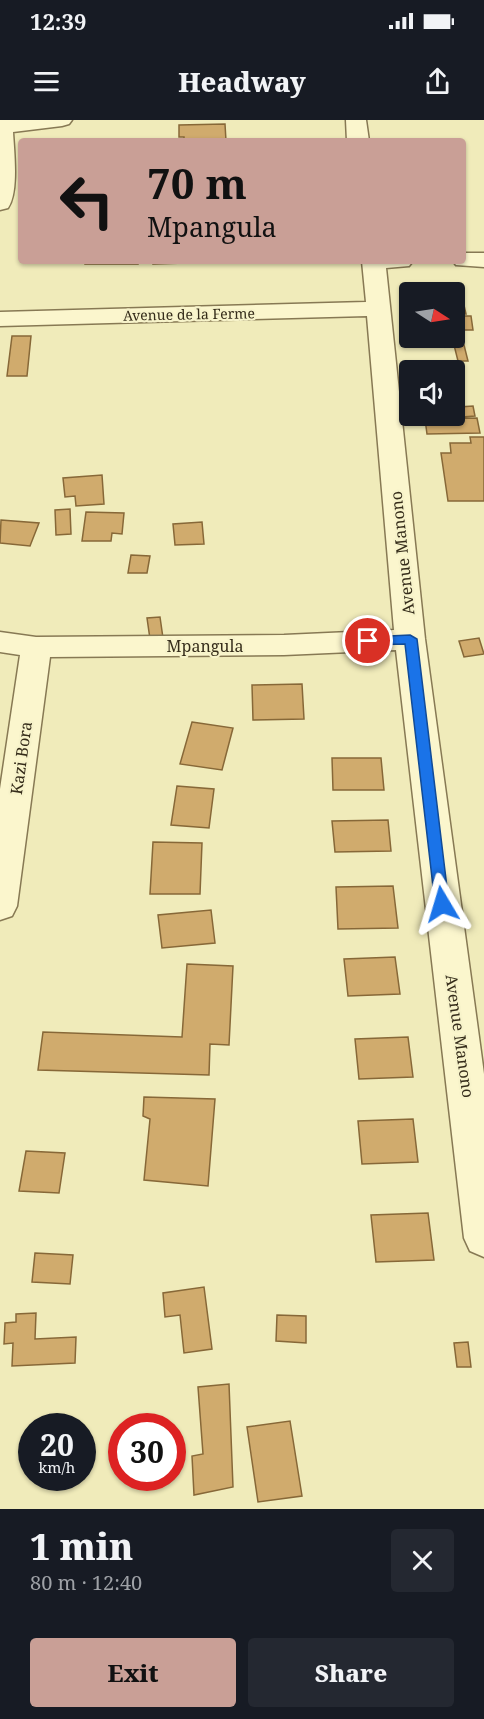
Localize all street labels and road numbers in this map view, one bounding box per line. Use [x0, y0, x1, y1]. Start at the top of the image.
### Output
street label: Avenue de la Ferme [123, 303, 255, 325]
street label: Avenue Manono [385, 490, 419, 616]
street label: Mpangula [167, 635, 243, 657]
street label: Kazi Bora [5, 720, 37, 796]
street label: Avenue Manono [440, 973, 480, 1099]

